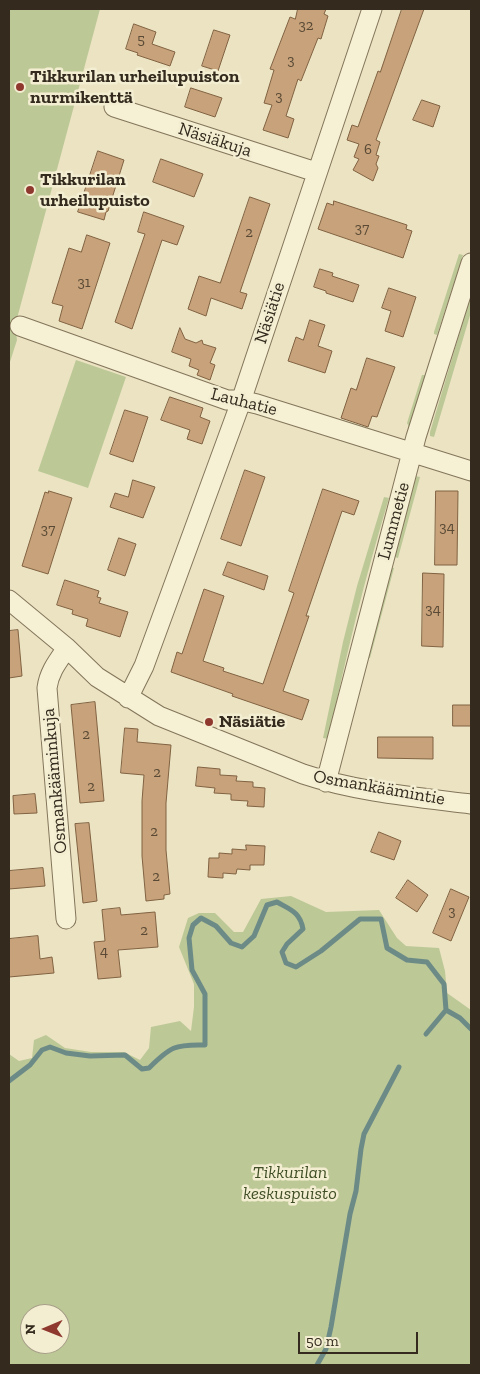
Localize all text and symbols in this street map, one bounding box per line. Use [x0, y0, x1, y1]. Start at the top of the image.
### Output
house number: 32 [298, 17, 314, 35]
house number: 5 [137, 31, 145, 49]
house number: 3 [287, 52, 295, 70]
place label: Tikkurilan urheilupuiston nurmikenttä [30, 66, 239, 108]
marker: Tikkurilan urheilupuiston nurmikenttä [14, 81, 26, 93]
house number: 3 [275, 88, 283, 106]
street label: Näsiäkuja [176, 118, 254, 162]
house number: 6 [364, 141, 372, 159]
place label: Tikkurilan urheilupuisto [40, 169, 150, 212]
marker: Tikkurilan urheilupuisto [24, 184, 36, 196]
house number: 37 [355, 220, 369, 238]
house number: 2 [245, 224, 253, 242]
house number: 31 [77, 274, 91, 292]
street label: Näsiätie [250, 280, 290, 346]
street label: Lauhatie [209, 383, 279, 421]
street label: Lummetie [373, 480, 415, 562]
house number: 34 [439, 519, 455, 537]
house number: 37 [41, 521, 55, 539]
house number: 34 [425, 601, 441, 619]
street label: Osmankääminkuja [38, 707, 72, 855]
place label: Näsiätie [219, 711, 285, 733]
marker: Näsiätie [203, 716, 215, 728]
house number: 2 [82, 726, 90, 744]
house number: 2 [153, 764, 161, 782]
street label: Osmankäämintie [311, 766, 447, 810]
house number: 2 [87, 778, 95, 796]
house number: 2 [150, 823, 158, 841]
house number: 2 [152, 868, 160, 886]
house number: 3 [448, 903, 456, 921]
house number: 2 [140, 922, 148, 940]
house number: 4 [100, 943, 108, 961]
park label: Tikkurilan keskuspuisto [243, 1162, 337, 1204]
north arrow [20, 1304, 70, 1354]
scale bar [300, 1322, 420, 1354]
text: N [22, 1324, 39, 1335]
text: 50 m [306, 1332, 339, 1350]

